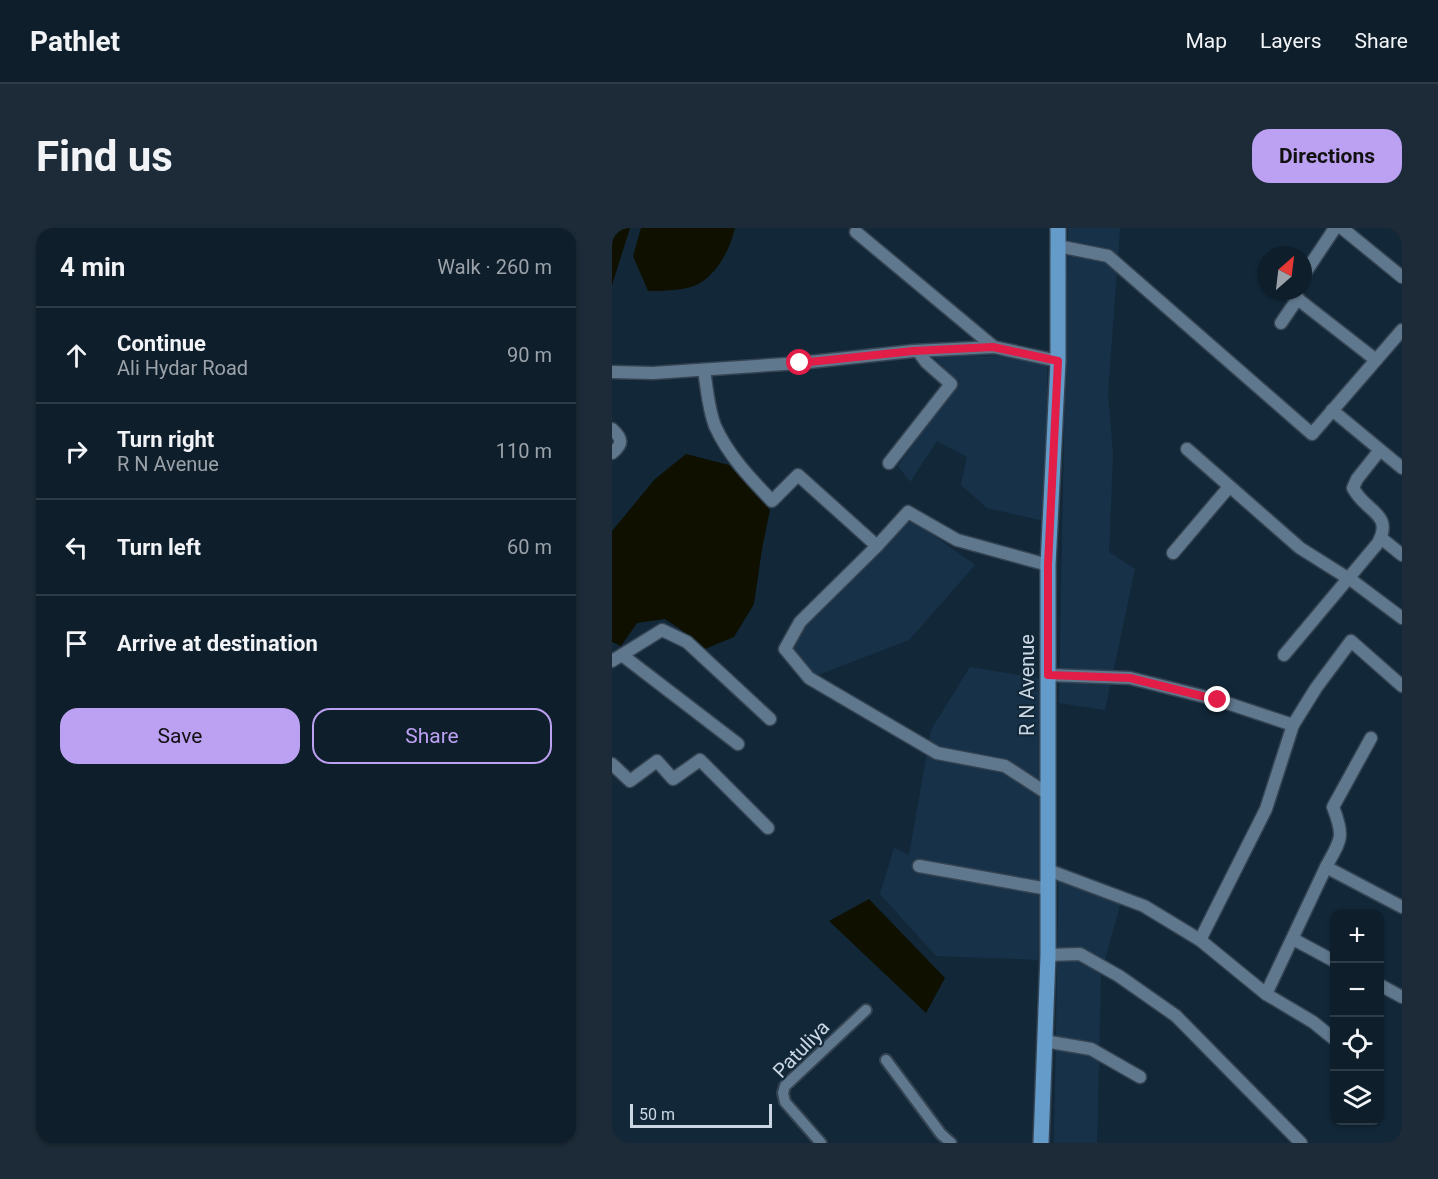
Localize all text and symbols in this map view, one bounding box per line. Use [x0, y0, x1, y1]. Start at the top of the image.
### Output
text: Pathlet [30, 25, 120, 58]
text: Map [1185, 29, 1227, 53]
text: Layers [1260, 29, 1321, 53]
text: Share [1354, 29, 1408, 53]
button: Directions [1252, 129, 1402, 183]
text: Find us [36, 132, 173, 181]
north arrow [1258, 246, 1312, 300]
text: 4 min [60, 252, 125, 282]
text: Walk · 260 m [437, 255, 552, 279]
text: Continue [117, 331, 206, 356]
icon: ahead [60, 339, 93, 372]
text: 90 m [507, 343, 552, 367]
route start [786, 349, 812, 375]
text: Ali Hydar Road [117, 356, 248, 380]
text: Turn right [117, 427, 214, 452]
icon: right [60, 435, 93, 468]
text: 110 m [496, 439, 552, 463]
text: R N Avenue [117, 452, 219, 476]
icon: left [60, 531, 93, 564]
text: Turn left [117, 535, 201, 560]
text: 60 m [507, 535, 552, 559]
icon: arrive [60, 627, 93, 660]
text: Arrive at destination [117, 631, 318, 656]
street label: R N Avenue [1015, 634, 1039, 736]
route end [1204, 686, 1230, 712]
button: Save [60, 708, 300, 764]
button: Share [312, 708, 552, 764]
map controls [1330, 909, 1384, 1125]
button: + [1330, 909, 1384, 963]
button: − [1330, 963, 1384, 1017]
street label: Patuliya [768, 1015, 834, 1083]
button: locate [1330, 1017, 1384, 1071]
button: layers [1330, 1071, 1384, 1125]
scale bar [630, 1101, 772, 1128]
text: 50 m [639, 1105, 675, 1124]

